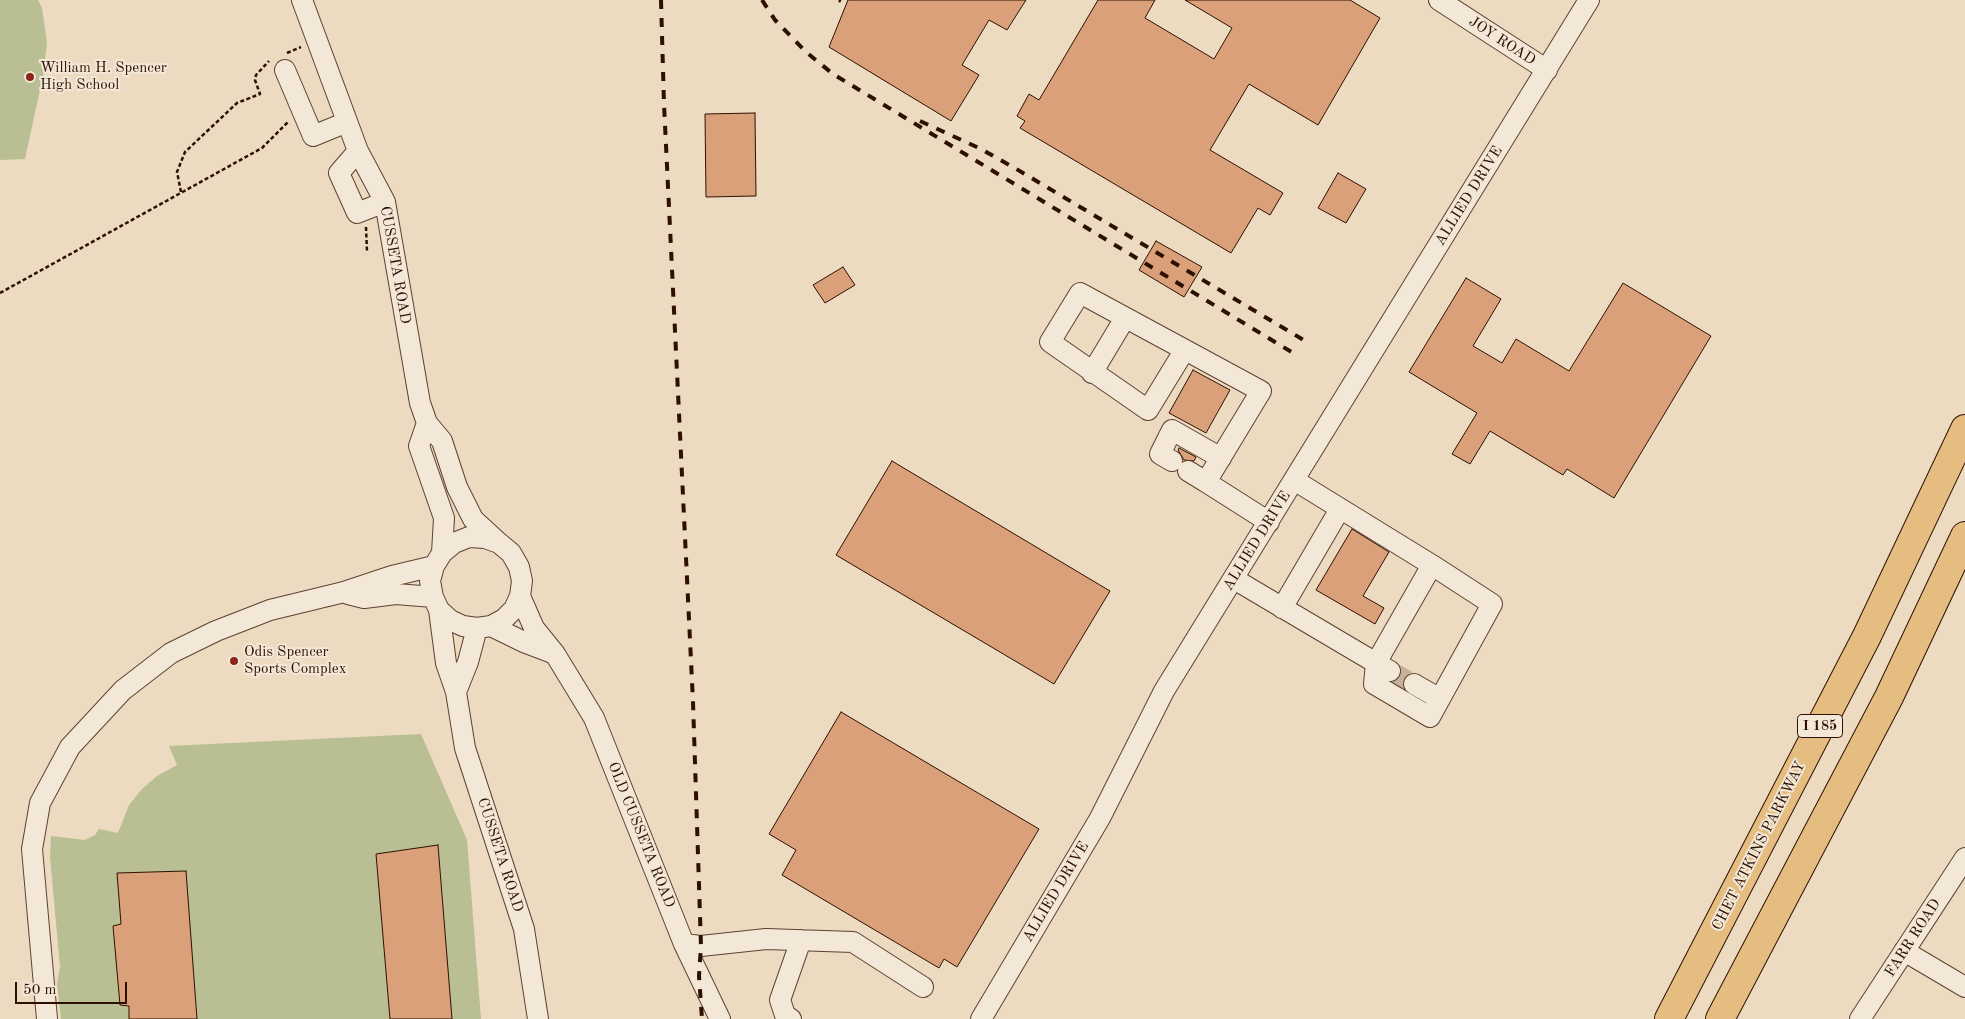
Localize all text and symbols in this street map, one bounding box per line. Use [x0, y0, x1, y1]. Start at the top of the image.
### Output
street label: JOY ROAD [1465, 13, 1539, 69]
place label: William H. Spencer High School [40, 59, 167, 94]
marker: William H. Spencer High School [24, 71, 36, 83]
street label: ALLIED DRIVE [1431, 143, 1507, 249]
street label: CUSSETA ROAD [376, 205, 414, 325]
street label: ALLIED DRIVE [1219, 488, 1295, 594]
place label: Odis Spencer Sports Complex [244, 643, 347, 678]
marker: Odis Spencer Sports Complex [228, 655, 240, 667]
road number: I 185 [1798, 714, 1842, 738]
street label: CHET ATKINS PARKWAY [1708, 758, 1810, 934]
street label: OLD CUSSETA ROAD [603, 759, 679, 911]
street label: CUSSETA ROAD [473, 795, 527, 915]
street label: ALLIED DRIVE [1019, 839, 1093, 945]
street label: FARR ROAD [1881, 896, 1945, 980]
scale bar [18, 972, 130, 1004]
text: 50 m [23, 983, 57, 998]

